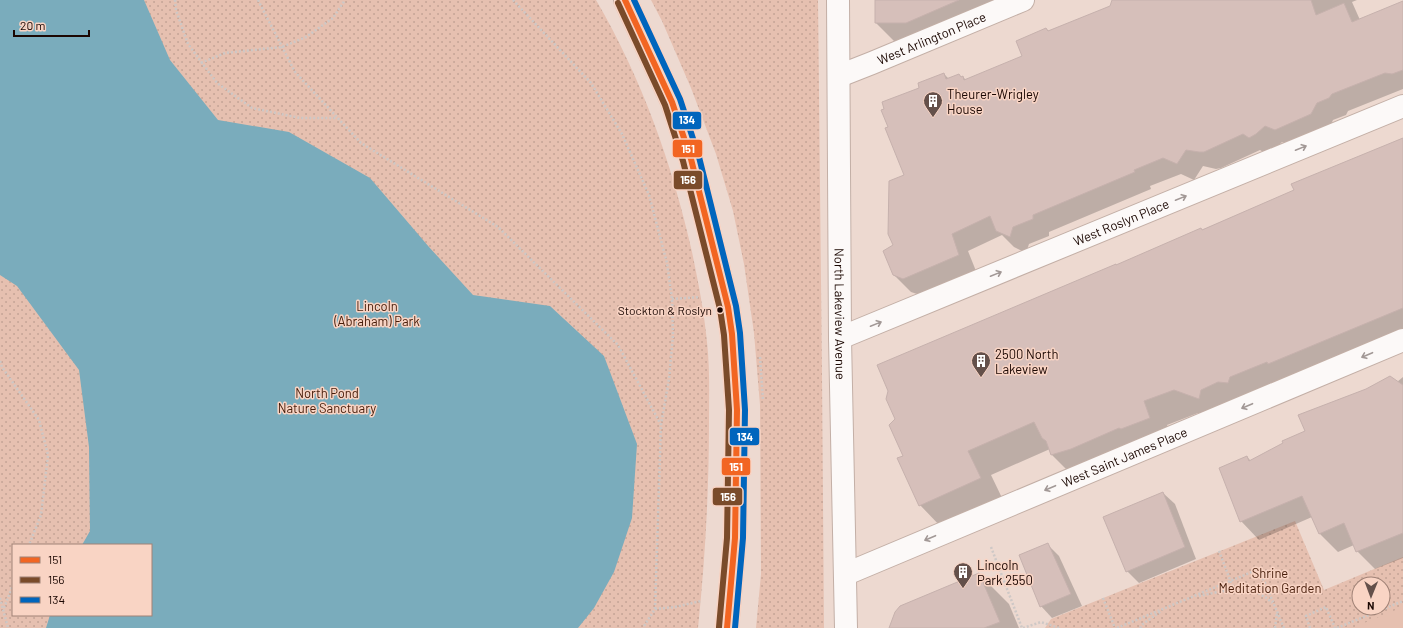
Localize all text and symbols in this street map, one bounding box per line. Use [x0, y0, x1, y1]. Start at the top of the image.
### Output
street label: West Arlington Place [875, 8, 988, 68]
scale bar [14, 12, 89, 38]
text: 20 m [20, 18, 46, 32]
place label: Theurer-Wrigley House [947, 86, 1039, 117]
building icon: Theurer-Wrigley House [922, 90, 944, 118]
line badge: 134 [672, 111, 702, 130]
text: 134 [679, 113, 696, 126]
line badge: 151 [672, 139, 703, 158]
text: 151 [681, 142, 695, 155]
one-way arrow [1295, 144, 1307, 151]
line badge: 156 [673, 170, 703, 190]
text: 156 [680, 173, 696, 186]
one-way arrow [1175, 193, 1187, 201]
street label: West Roslyn Place [1071, 195, 1171, 249]
street label: North Lakeview Avenue [831, 248, 849, 380]
one-way arrow [990, 270, 1002, 277]
park label: Lincoln (Abraham) Park [333, 298, 420, 329]
place label: Stockton & Roslyn [618, 303, 712, 317]
marker: Stockton & Roslyn [715, 305, 725, 315]
one-way arrow [870, 319, 882, 327]
place label: 2500 North Lakeview [995, 346, 1058, 377]
building icon: 2500 North Lakeview [970, 350, 992, 378]
one-way arrow [1361, 352, 1373, 360]
park label: North Pond Nature Sanctuary [278, 385, 376, 416]
one-way arrow [1242, 402, 1254, 410]
street label: West Saint James Place [1059, 424, 1190, 490]
line badge: 134 [729, 427, 760, 446]
text: 134 [737, 430, 754, 443]
line badge: 151 [721, 457, 751, 476]
text: 151 [729, 460, 743, 473]
one-way arrow [1044, 485, 1056, 492]
line badge: 156 [712, 487, 743, 506]
text: 156 [720, 490, 736, 503]
one-way arrow [924, 535, 936, 543]
legend [12, 544, 152, 616]
text: 151 [48, 552, 62, 566]
place label: Lincoln Park 2550 [977, 557, 1033, 588]
building icon: Lincoln Park 2550 [952, 561, 974, 589]
park label: Shrine Meditation Garden [1219, 565, 1321, 596]
text: 156 [48, 572, 65, 586]
north arrow [1351, 576, 1391, 616]
text: 134 [48, 592, 65, 606]
text: N [1367, 600, 1375, 613]

